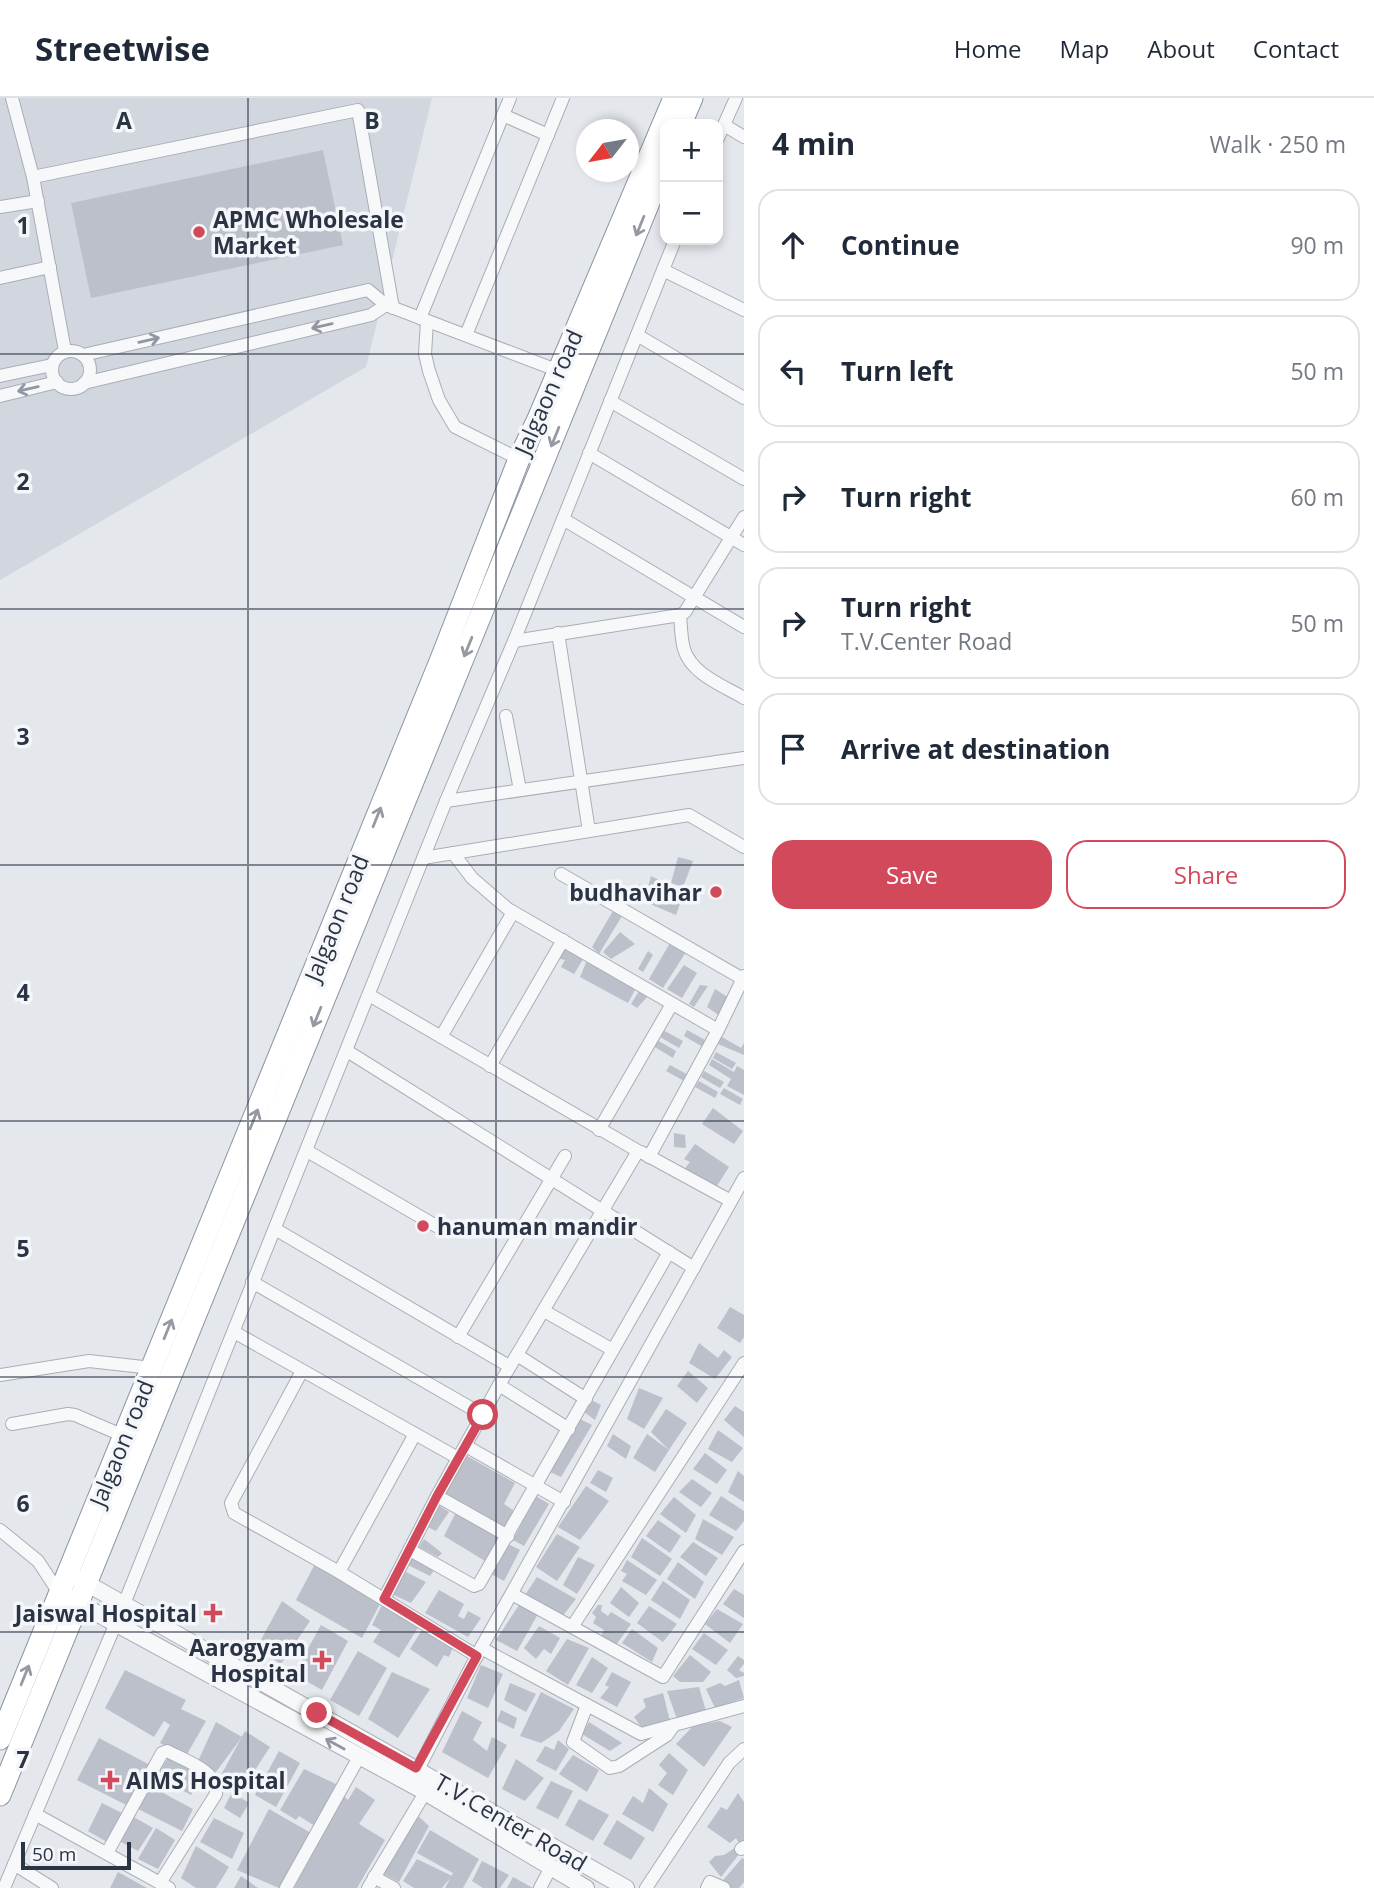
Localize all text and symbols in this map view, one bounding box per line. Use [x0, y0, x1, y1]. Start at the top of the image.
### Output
text: Streetwise [35, 26, 210, 71]
text: Home [954, 32, 1022, 65]
text: Map [1060, 32, 1109, 65]
text: About [1147, 32, 1215, 65]
text: Contact [1253, 32, 1339, 65]
text: A [116, 104, 132, 136]
text: B [364, 104, 380, 136]
north arrow [576, 119, 639, 182]
map controls [660, 119, 723, 245]
button: + [660, 119, 723, 182]
text: 4 min [772, 123, 855, 164]
text: Walk · 250 m [1209, 128, 1346, 160]
button: − [660, 182, 723, 245]
place label: APMC Wholesale Market [213, 203, 404, 261]
text: 1 [16, 209, 30, 241]
one-way arrow [632, 215, 645, 236]
marker: APMC Wholesale Market [191, 224, 207, 240]
icon: ahead [774, 226, 812, 264]
text: Continue [841, 227, 960, 263]
text: 90 m [1290, 229, 1344, 261]
one-way arrow [311, 320, 334, 333]
street label: Jalgaon road [505, 324, 590, 462]
one-way arrow [137, 333, 160, 346]
icon: left [774, 352, 812, 390]
text: Turn left [841, 353, 953, 389]
text: 50 m [1290, 355, 1344, 387]
one-way arrow [17, 383, 40, 396]
one-way arrow [547, 426, 560, 447]
text: 2 [16, 465, 30, 497]
icon: right [774, 478, 812, 516]
text: Turn right [841, 479, 972, 515]
text: 60 m [1290, 481, 1344, 513]
text: Turn right [841, 589, 972, 625]
icon: right [774, 604, 812, 642]
text: 50 m [1290, 607, 1344, 639]
text: T.V.Center Road [841, 625, 1012, 657]
one-way arrow [461, 636, 474, 658]
text: 3 [16, 720, 30, 752]
icon: arrive [774, 730, 812, 768]
text: Arrive at destination [841, 731, 1110, 767]
one-way arrow [371, 807, 384, 828]
button: Save [772, 840, 1052, 909]
button: Share [1066, 840, 1346, 909]
street label: Jalgaon road [295, 850, 376, 988]
place label: budhavihar [569, 876, 702, 908]
marker: budhavihar [708, 884, 724, 900]
text: 4 [16, 976, 30, 1008]
one-way arrow [310, 1005, 323, 1027]
one-way arrow [248, 1108, 261, 1130]
place label: hanuman mandir [437, 1210, 637, 1242]
marker: hanuman mandir [415, 1218, 431, 1234]
text: 5 [16, 1232, 30, 1264]
one-way arrow [162, 1319, 175, 1340]
street label: Jalgaon road [80, 1375, 161, 1513]
route start [467, 1399, 498, 1430]
text: 6 [16, 1487, 30, 1519]
place label: Jaiswal Hospital [13, 1597, 197, 1629]
marker: Jaiswal Hospital [203, 1603, 223, 1623]
place label: Aarogyam Hospital [189, 1631, 306, 1689]
marker: Aarogyam Hospital [312, 1650, 332, 1670]
one-way arrow [20, 1665, 33, 1687]
route end [301, 1697, 332, 1728]
one-way arrow [326, 1737, 346, 1751]
text: 7 [16, 1743, 30, 1775]
place label: AIMS Hospital [126, 1764, 286, 1796]
street label: T.V.Center Road [429, 1765, 593, 1879]
marker: AIMS Hospital [100, 1770, 120, 1790]
scale bar [21, 1839, 131, 1871]
text: 50 m [32, 1841, 76, 1867]

